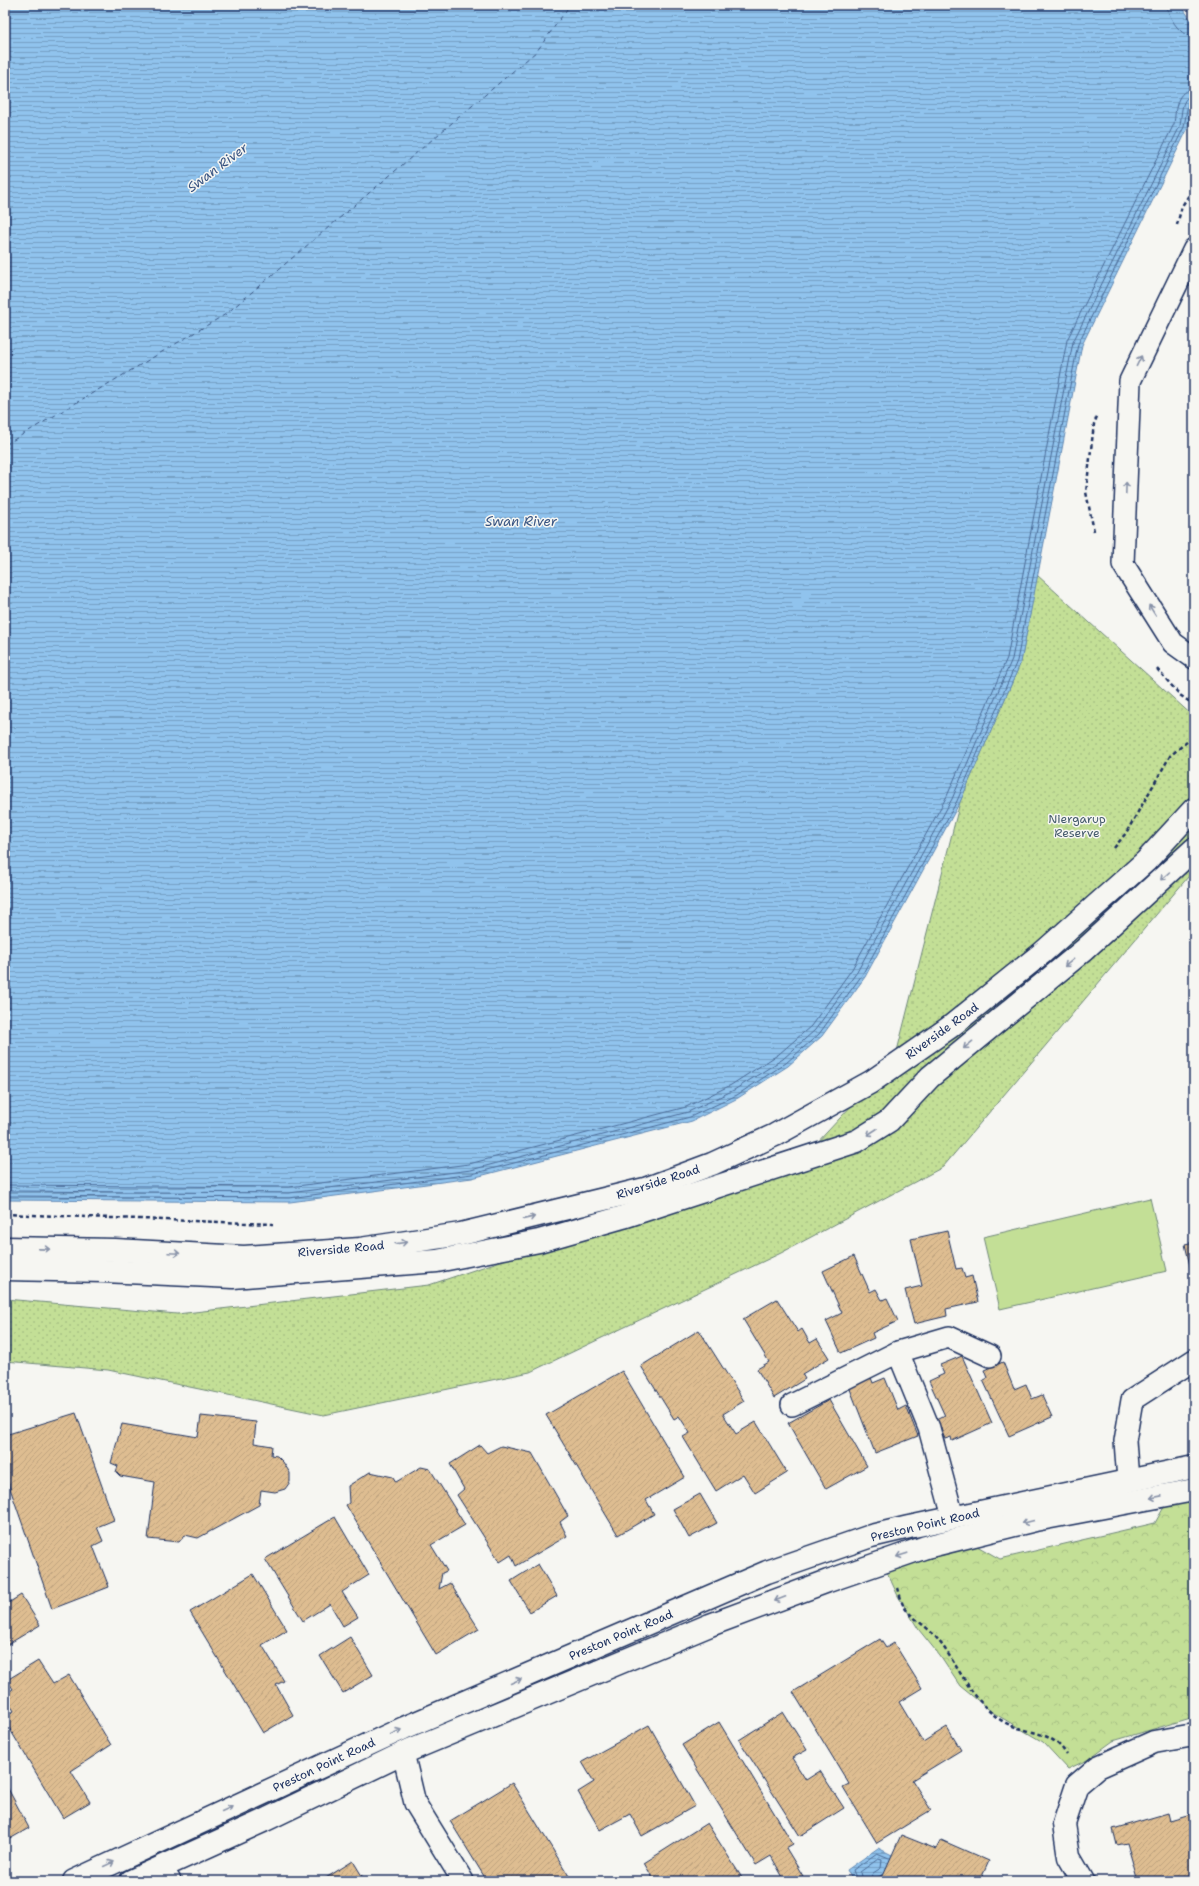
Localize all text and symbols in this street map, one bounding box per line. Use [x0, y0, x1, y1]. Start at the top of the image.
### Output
water label: Swan River [184, 139, 252, 196]
one-way arrow [1136, 355, 1144, 367]
one-way arrow [1122, 482, 1130, 495]
water label: Swan River [485, 513, 558, 530]
one-way arrow [1148, 604, 1156, 616]
park label: Niergarup Reserve [1048, 811, 1106, 841]
one-way arrow [1160, 871, 1170, 880]
one-way arrow [1063, 958, 1074, 967]
street label: Riverside Road [902, 999, 982, 1063]
one-way arrow [963, 1041, 974, 1050]
one-way arrow [867, 1128, 878, 1136]
street label: Riverside Road [614, 1161, 702, 1203]
one-way arrow [522, 1214, 535, 1221]
street label: Riverside Road [297, 1237, 385, 1261]
one-way arrow [394, 1239, 407, 1247]
one-way arrow [37, 1245, 50, 1253]
one-way arrow [167, 1250, 180, 1257]
one-way arrow [1150, 1494, 1163, 1502]
street label: Preston Point Road [869, 1505, 981, 1545]
one-way arrow [1022, 1519, 1035, 1526]
one-way arrow [896, 1552, 909, 1559]
one-way arrow [775, 1595, 787, 1603]
street label: Preston Point Road [567, 1606, 676, 1664]
one-way arrow [509, 1676, 521, 1684]
one-way arrow [390, 1728, 402, 1735]
street label: Preston Point Road [270, 1734, 378, 1796]
one-way arrow [221, 1805, 233, 1813]
one-way arrow [103, 1860, 115, 1867]

